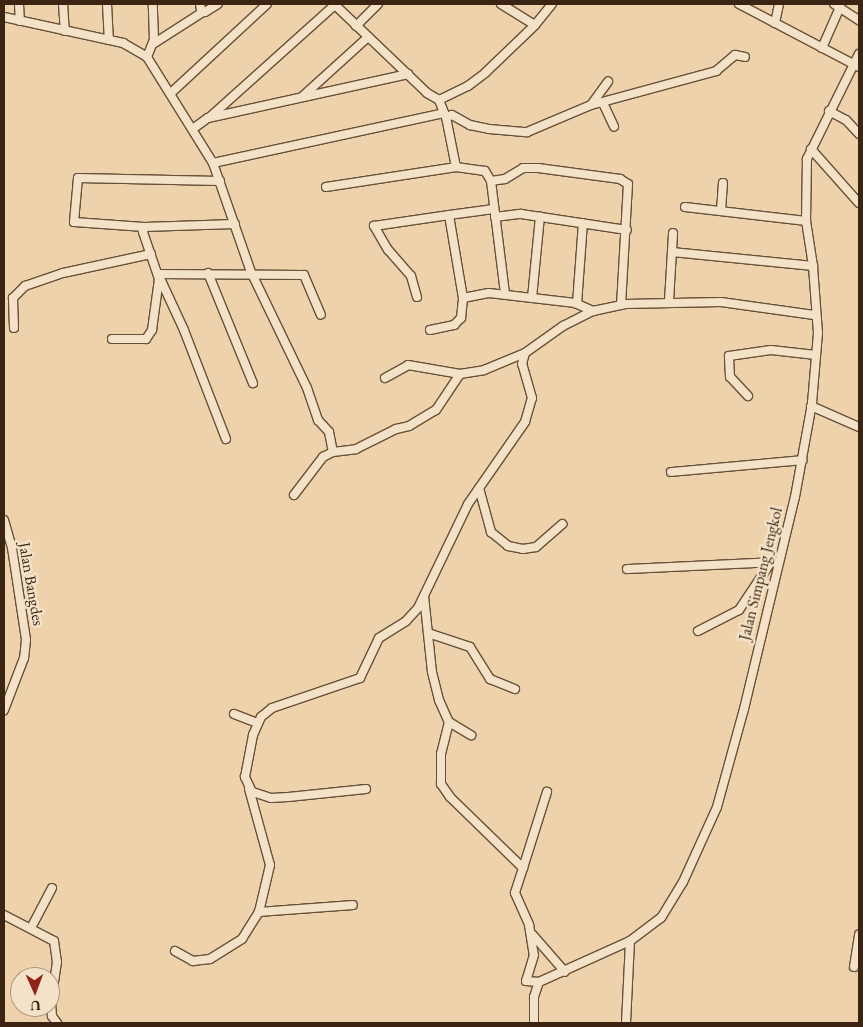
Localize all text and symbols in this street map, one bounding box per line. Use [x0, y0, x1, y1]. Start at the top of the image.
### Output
street label: Jalan Simpang Jengkol [735, 505, 787, 643]
street label: Jalan Bangdes [14, 541, 48, 627]
north arrow [10, 967, 60, 1017]
text: U [30, 997, 41, 1015]

